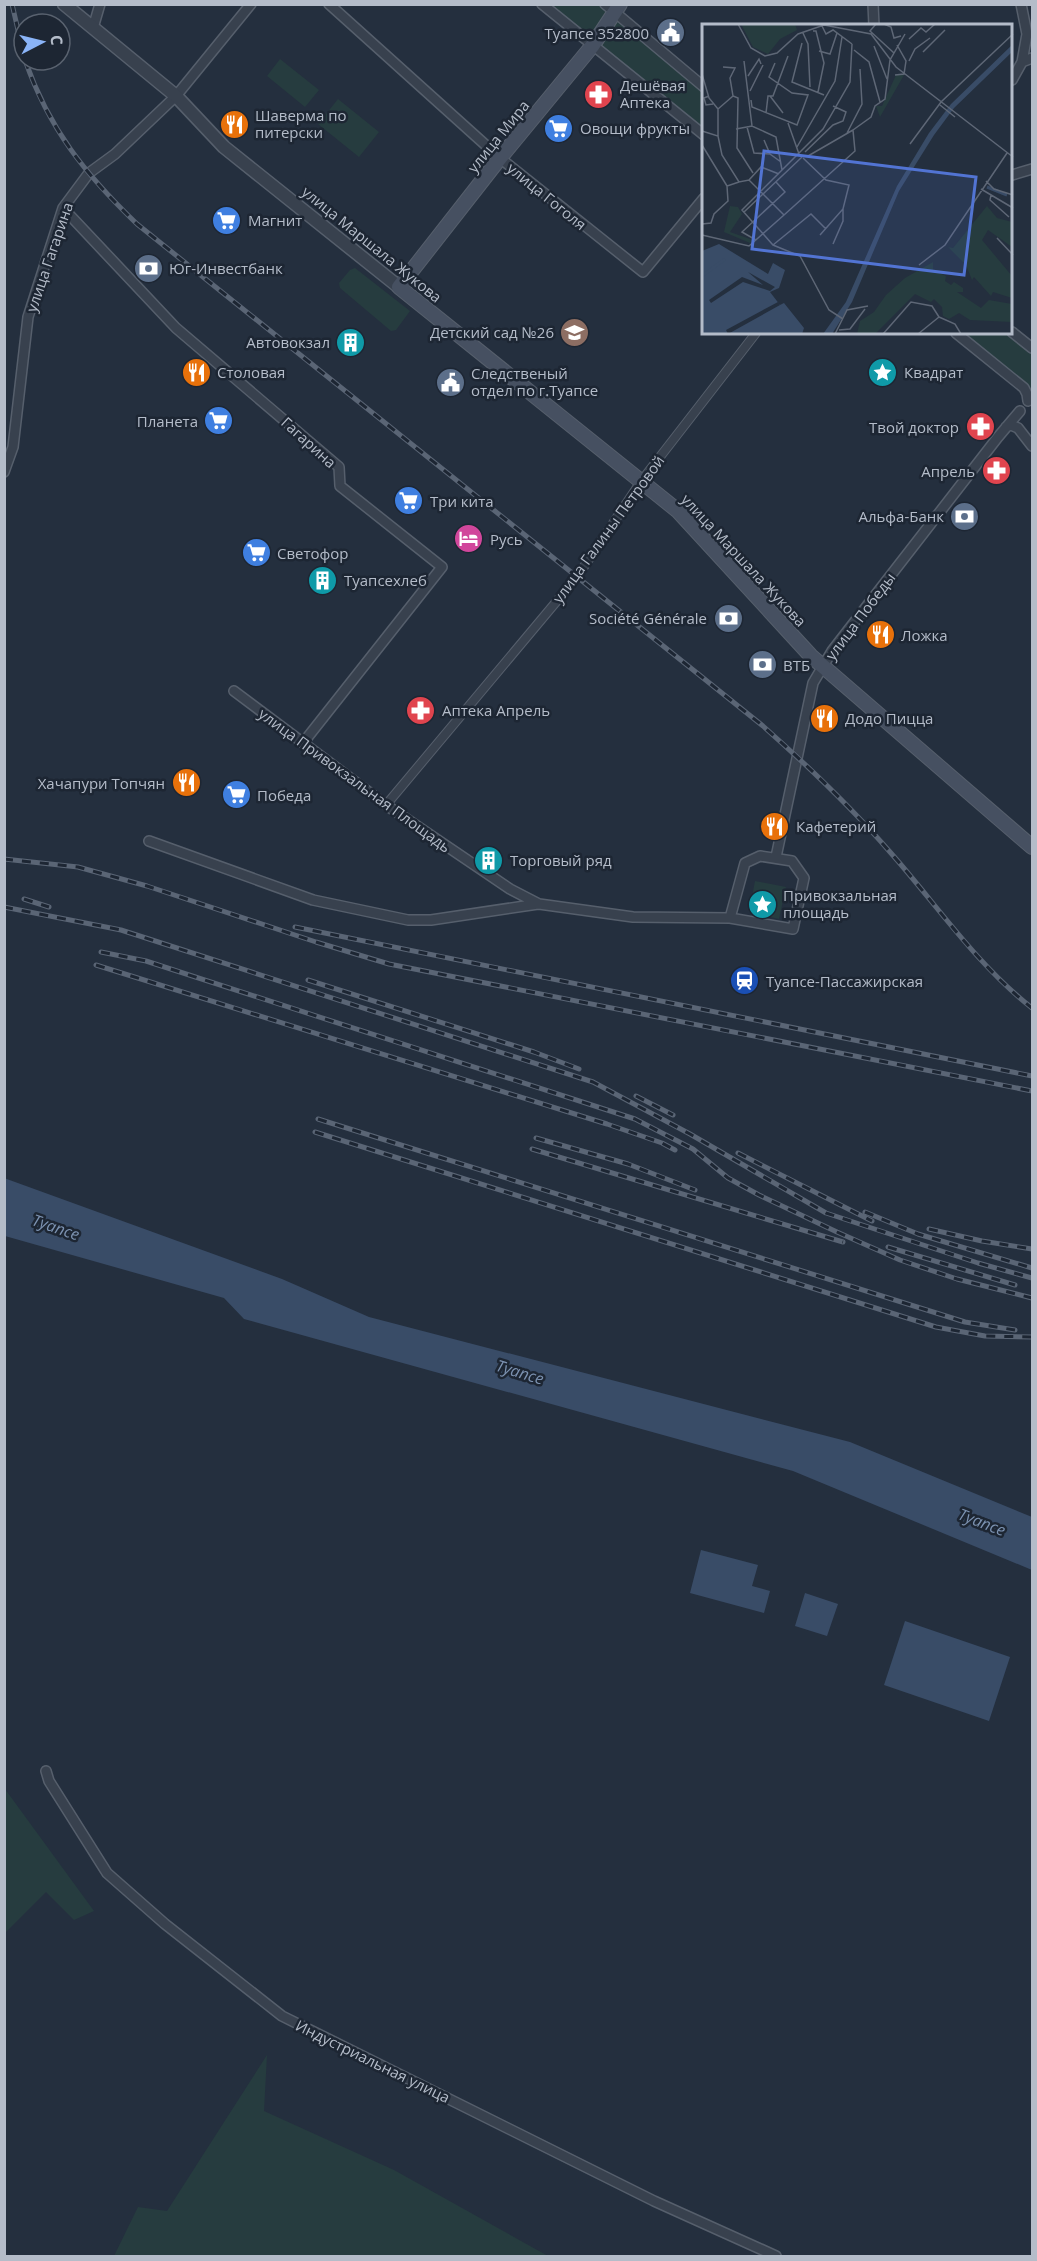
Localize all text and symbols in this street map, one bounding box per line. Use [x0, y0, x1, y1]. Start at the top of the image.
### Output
north arrow [12, 12, 72, 72]
public building icon: Туапсе 352800 [654, 17, 686, 49]
place label: Туапсе 352800 [545, 23, 649, 43]
inset map [702, 24, 1013, 334]
text: С [45, 34, 68, 47]
place label: Дешёвая Аптека [620, 75, 686, 112]
pharmacy icon: Дешёвая Аптека [583, 78, 615, 110]
street label: улица Мира [463, 96, 533, 176]
place label: Шаверма по питерски [255, 105, 347, 142]
restaurant icon: Шаверма по питерски [218, 108, 250, 140]
supermarket icon: Овощи фрукты [543, 112, 575, 144]
place label: Овощи фрукты [580, 118, 690, 138]
street label: улица Гоголя [503, 158, 591, 234]
street label: улица Маршала Жукова [298, 181, 446, 307]
street label: улица Гагарина [21, 200, 77, 314]
supermarket icon: Магнит [211, 204, 243, 236]
place label: Магнит [248, 210, 302, 230]
bank icon: Юг-Инвестбанк [132, 252, 164, 284]
place label: Юг-Инвестбанк [169, 258, 283, 278]
school or university icon: Детский сад №26 [559, 316, 591, 348]
place label: Детский сад №26 [430, 322, 554, 342]
building icon: Автовокзал [335, 326, 367, 358]
place label: Автовокзал [246, 332, 330, 352]
restaurant icon: Столовая [180, 356, 212, 388]
place icon: Квадрат [867, 356, 899, 388]
place label: Столовая [217, 362, 285, 382]
place label: Квадрат [904, 362, 963, 382]
place label: Следственый отдел по г.Туапсе [471, 363, 598, 400]
public building icon: Следственый отдел по г.Туапсе [434, 366, 466, 398]
supermarket icon: Планета [203, 405, 235, 437]
place label: Планета [137, 411, 198, 431]
pharmacy icon: Твой доктор [964, 411, 996, 443]
street label: Гагарина [277, 412, 341, 472]
place label: Твой доктор [869, 417, 959, 437]
street label: улица Галины Петровой [548, 451, 668, 607]
pharmacy icon: Апрель [980, 455, 1012, 487]
place label: Апрель [921, 461, 975, 481]
supermarket icon: Три кита [393, 485, 425, 517]
street label: улица Маршала Жукова [677, 489, 811, 631]
place label: Три кита [430, 491, 494, 511]
bank icon: Альфа-Банк [949, 500, 981, 532]
place label: Альфа-Банк [858, 506, 944, 526]
hotel icon: Русь [453, 523, 485, 555]
place label: Русь [490, 529, 523, 549]
supermarket icon: Светофор [240, 537, 272, 569]
place label: Светофор [277, 543, 349, 563]
building icon: Туапсехлеб [307, 564, 339, 596]
street label: улица Победы [821, 568, 899, 664]
place label: Туапсехлеб [344, 570, 427, 590]
bank icon: Société Générale [712, 602, 744, 634]
place label: Société Générale [589, 608, 707, 628]
restaurant icon: Ложка [864, 619, 896, 651]
place label: Ложка [901, 625, 948, 645]
bank icon: ВТБ [746, 649, 778, 681]
place label: ВТБ [783, 655, 810, 675]
pharmacy icon: Аптека Апрель [405, 694, 437, 726]
place label: Аптека Апрель [442, 700, 550, 720]
restaurant icon: Додо Пицца [808, 702, 840, 734]
street label: улица Привокзальная Площадь [255, 703, 455, 857]
place label: Додо Пицца [845, 708, 933, 728]
restaurant icon: Хачапури Топчян [170, 767, 202, 799]
place label: Хачапури Топчян [38, 773, 165, 793]
supermarket icon: Победа [220, 779, 252, 811]
place label: Победа [257, 785, 311, 805]
restaurant icon: Кафетерий [759, 810, 791, 842]
place label: Кафетерий [796, 816, 876, 836]
building icon: Торговый ряд [473, 844, 505, 876]
place label: Торговый ряд [510, 850, 612, 870]
place label: Привокзальная площадь [783, 885, 897, 922]
place icon: Привокзальная площадь [746, 888, 778, 920]
station icon: Туапсе-Пассажирская [729, 965, 761, 997]
place label: Туапсе-Пассажирская [766, 971, 923, 991]
water label: Туапсе [29, 1209, 83, 1245]
water label: Туапсе [493, 1354, 547, 1390]
water label: Туапсе [955, 1503, 1009, 1541]
street label: Индустриальная улица [293, 2015, 453, 2107]

